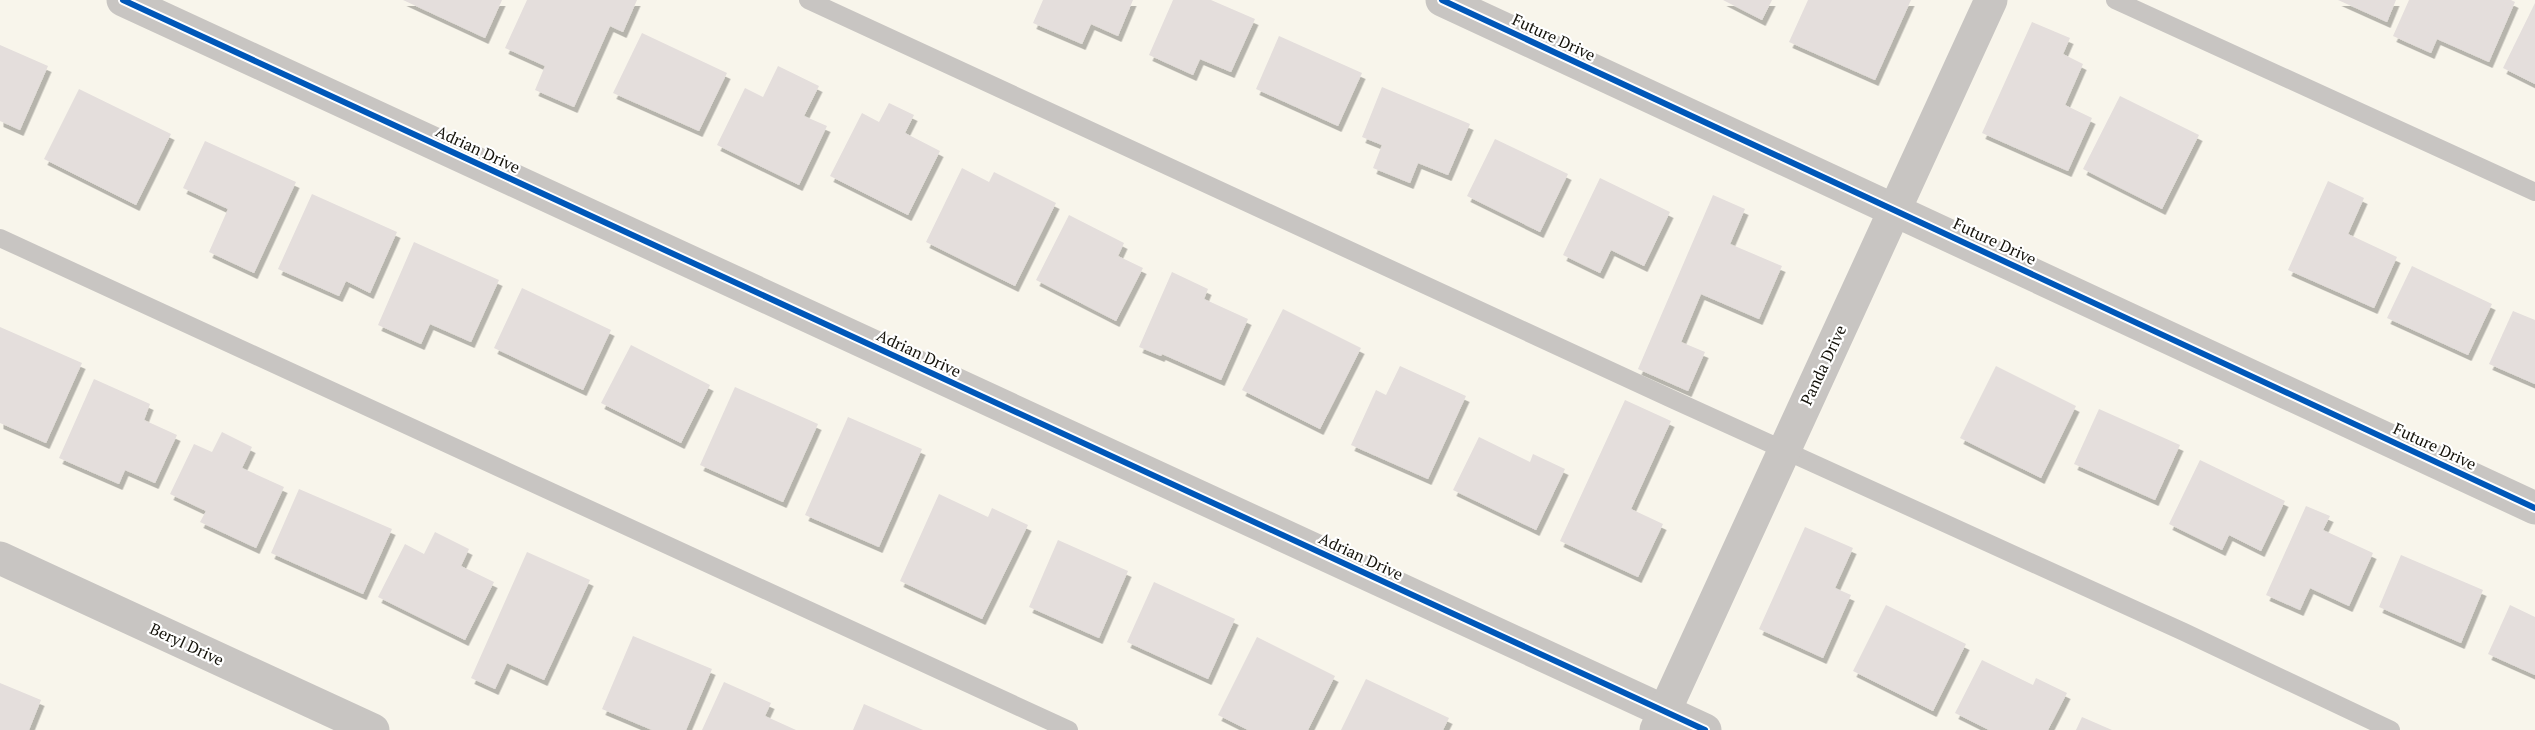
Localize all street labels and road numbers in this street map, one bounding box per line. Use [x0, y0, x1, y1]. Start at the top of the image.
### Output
street label: Future Drive [1509, 8, 1599, 66]
street label: Adrian Drive [432, 120, 524, 178]
street label: Future Drive [1950, 212, 2040, 270]
street label: Panda Drive [1795, 321, 1851, 409]
street label: Adrian Drive [873, 324, 965, 382]
street label: Future Drive [2390, 417, 2480, 475]
street label: Adrian Drive [1315, 527, 1407, 585]
street label: Beryl Drive [146, 617, 228, 671]

